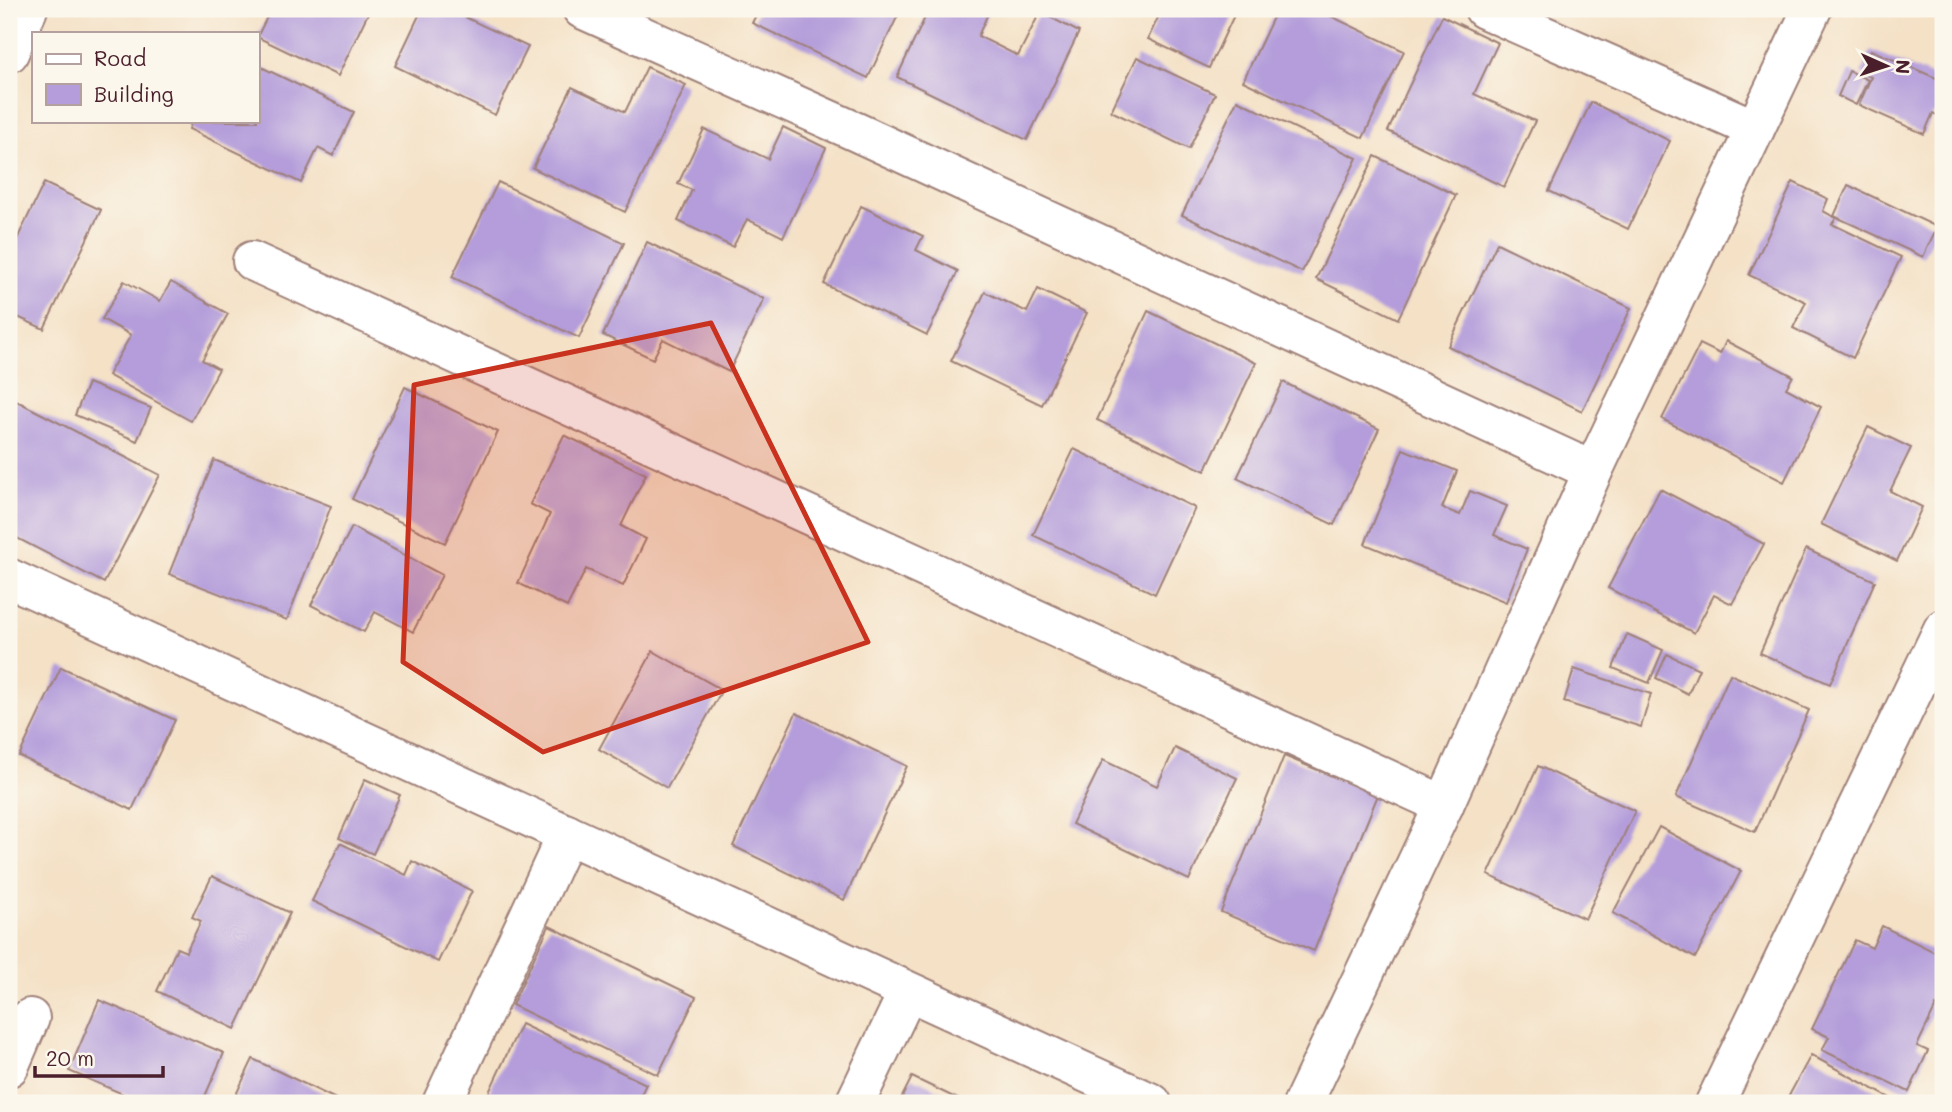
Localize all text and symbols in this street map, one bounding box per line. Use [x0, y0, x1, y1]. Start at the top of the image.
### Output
legend [32, 32, 259, 122]
north arrow [1850, 32, 1920, 102]
text: Road [94, 44, 146, 71]
text: N [1891, 59, 1916, 75]
text: Building [94, 80, 174, 107]
scale bar [35, 1035, 163, 1079]
text: 20 m [46, 1044, 94, 1071]

